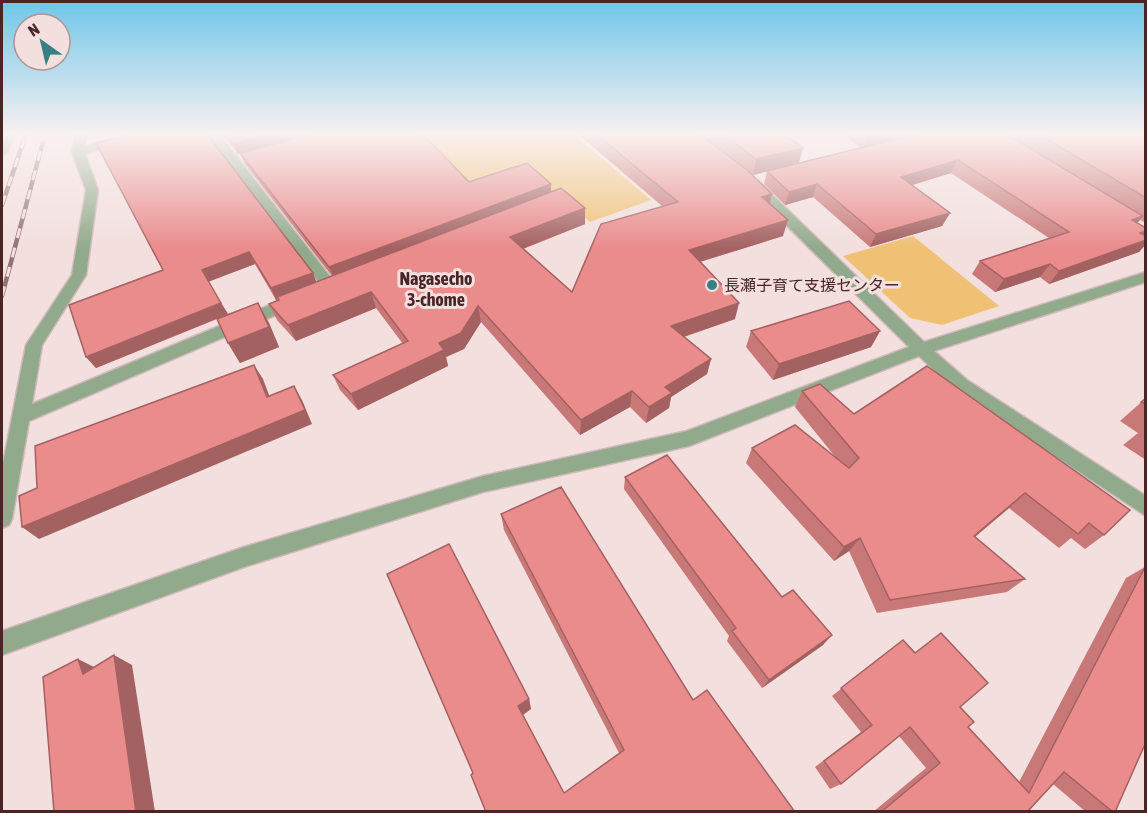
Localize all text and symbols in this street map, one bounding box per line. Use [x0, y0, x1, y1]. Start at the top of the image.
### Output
north arrow [12, 12, 72, 72]
text: N [25, 19, 43, 40]
district label: Nagasecho 3-chome [399, 268, 473, 310]
place label: 長瀬子育て支援センター [724, 276, 900, 294]
marker: 長瀬子育て支援センター [705, 278, 719, 292]

